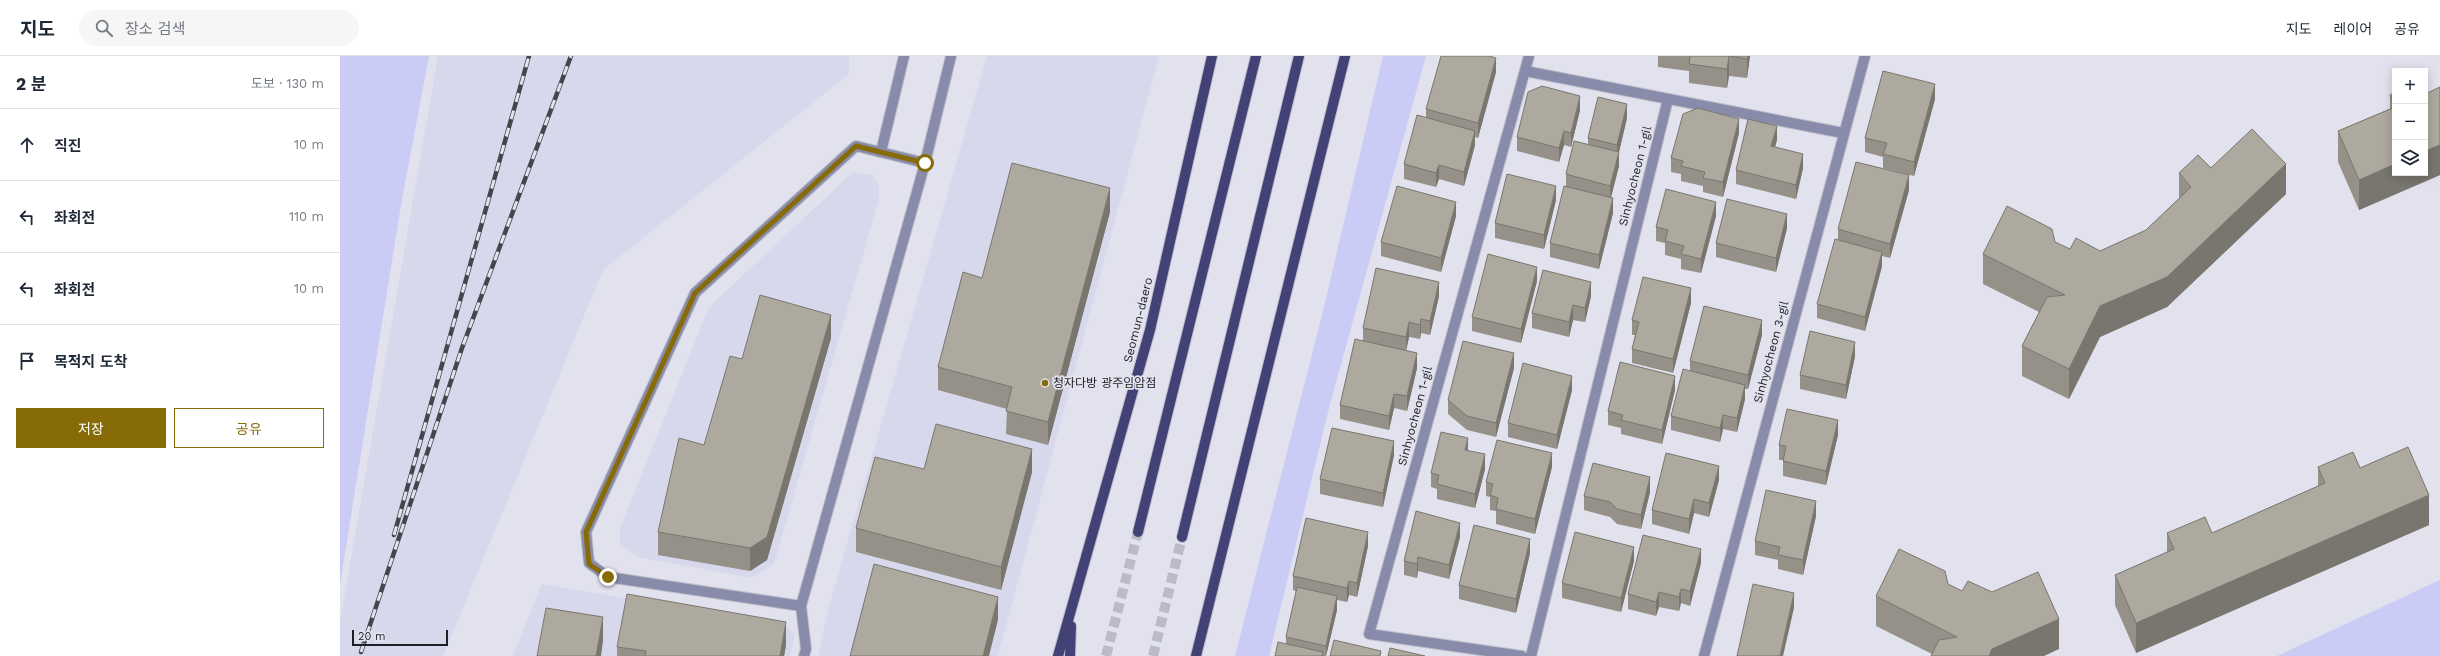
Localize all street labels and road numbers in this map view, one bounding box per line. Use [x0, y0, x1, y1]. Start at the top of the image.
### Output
street label: Sinhyocheon 1-gil [1616, 124, 1654, 227]
street label: Seomun-daero [1121, 276, 1155, 364]
street label: Sinhyocheon 3-gil [1751, 299, 1791, 405]
street label: Sinhyocheon 1-gil [1395, 364, 1435, 467]

